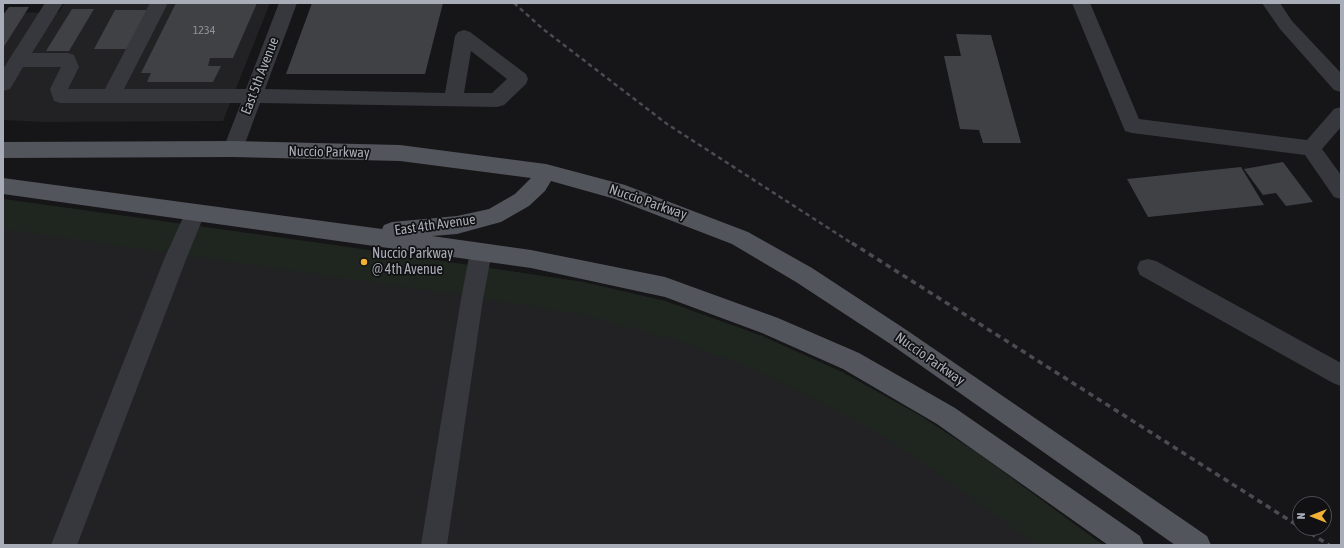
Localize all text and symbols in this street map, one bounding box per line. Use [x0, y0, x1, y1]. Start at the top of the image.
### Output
house number: 1234 [193, 23, 215, 37]
street label: East 5th Avenue [238, 35, 282, 117]
street label: Nuccio Parkway [288, 143, 370, 161]
street label: Nuccio Parkway [607, 181, 689, 223]
street label: East 4th Avenue [394, 211, 476, 239]
place label: Nuccio Parkway @ 4th Avenue [372, 246, 453, 278]
marker: Nuccio Parkway @ 4th Avenue [359, 257, 369, 267]
street label: Nuccio Parkway [892, 329, 968, 389]
north arrow [1292, 496, 1332, 536]
text: N [1295, 513, 1307, 519]

